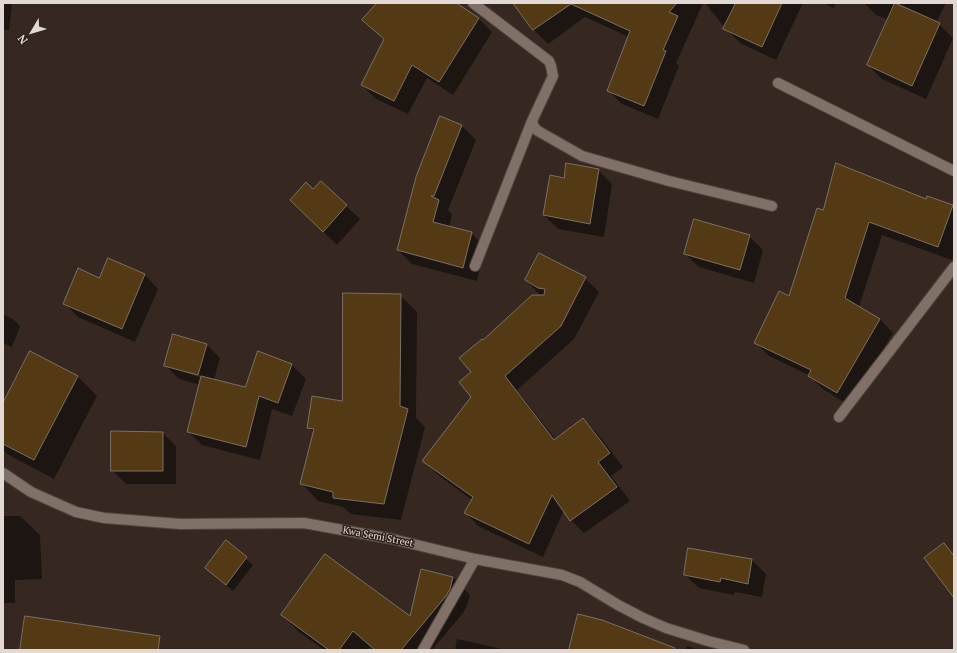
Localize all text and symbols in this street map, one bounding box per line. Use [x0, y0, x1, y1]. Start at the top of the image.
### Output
north arrow [12, 12, 52, 52]
text: N [14, 32, 31, 47]
street label: Kwa Semi Street [342, 524, 414, 550]

